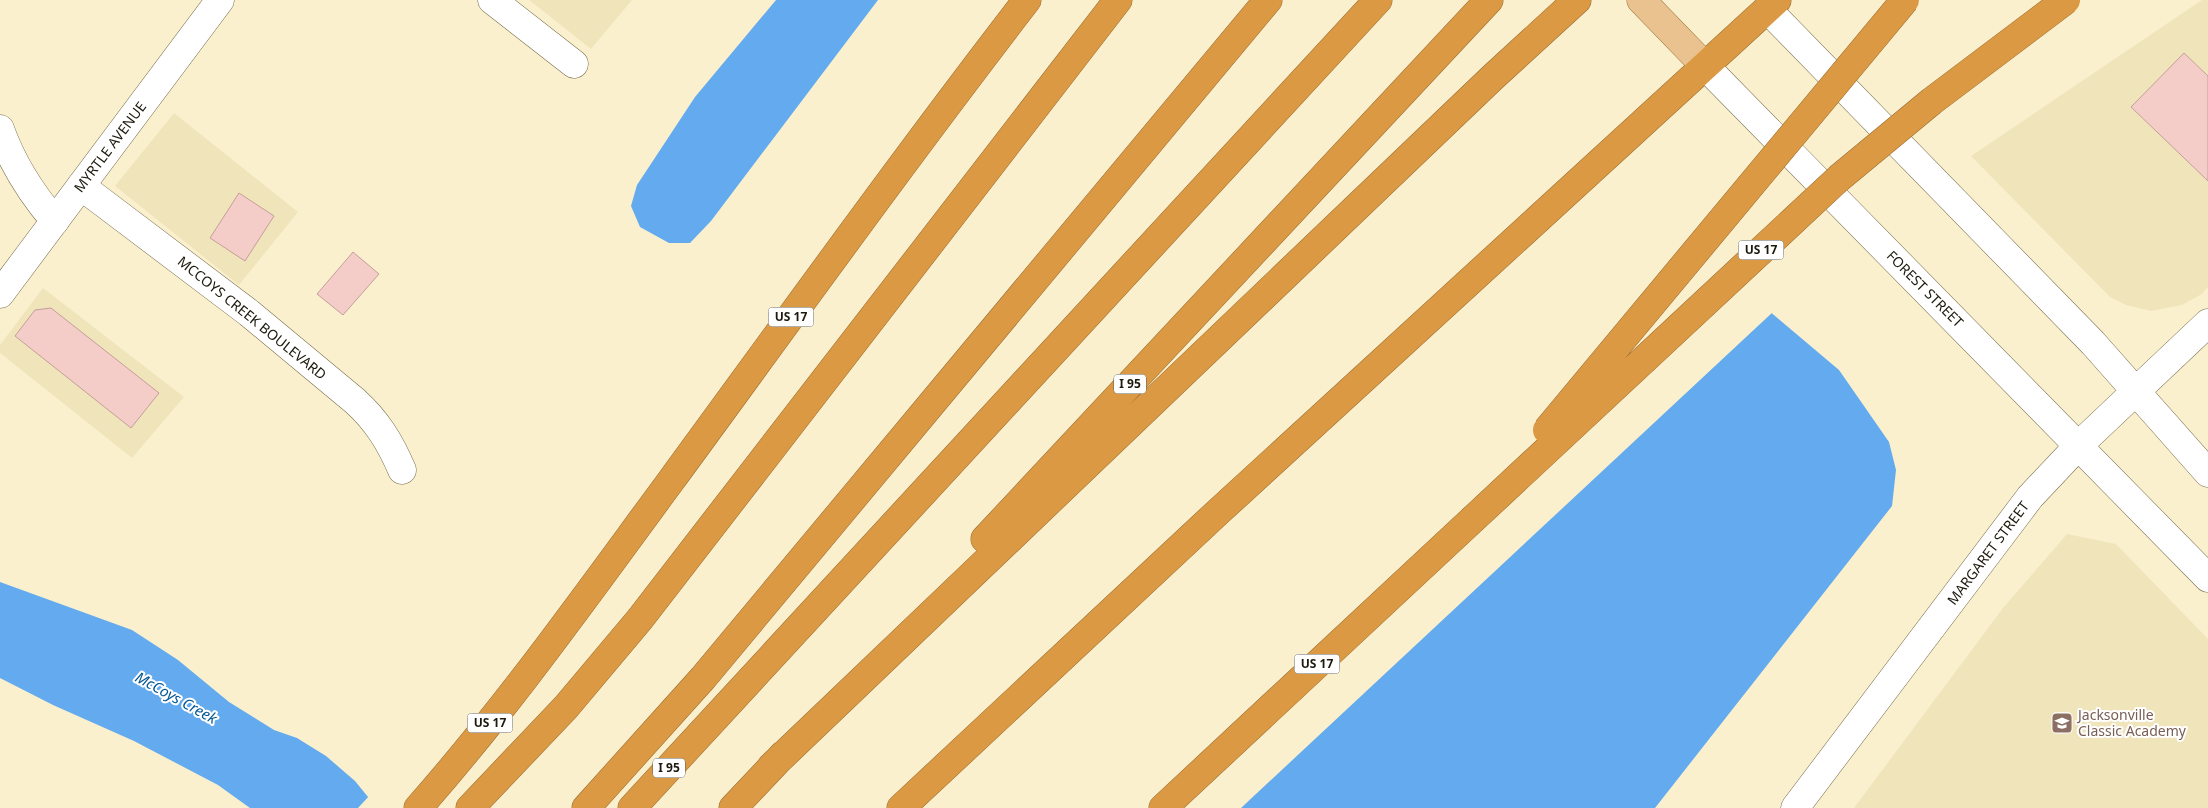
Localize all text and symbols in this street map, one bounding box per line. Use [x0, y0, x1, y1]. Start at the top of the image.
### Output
street label: MYRTLE AVENUE [69, 97, 150, 196]
road number: US 17 [1738, 240, 1784, 260]
street label: FOREST STREET [1883, 246, 1968, 331]
street label: MCCOYS CREEK BOULEVARD [174, 252, 331, 384]
road number: US 17 [768, 308, 814, 326]
road number: I 95 [1114, 374, 1146, 394]
street label: MARGARET STREET [1942, 497, 2033, 608]
road number: US 17 [1294, 654, 1340, 674]
water label: McCoys Creek [132, 666, 221, 728]
place label: Jacksonville Classic Academy [2076, 705, 2187, 740]
school or university icon: Jacksonville Classic Academy [2050, 711, 2074, 735]
road number: US 17 [468, 714, 512, 732]
road number: I 95 [653, 758, 685, 778]

